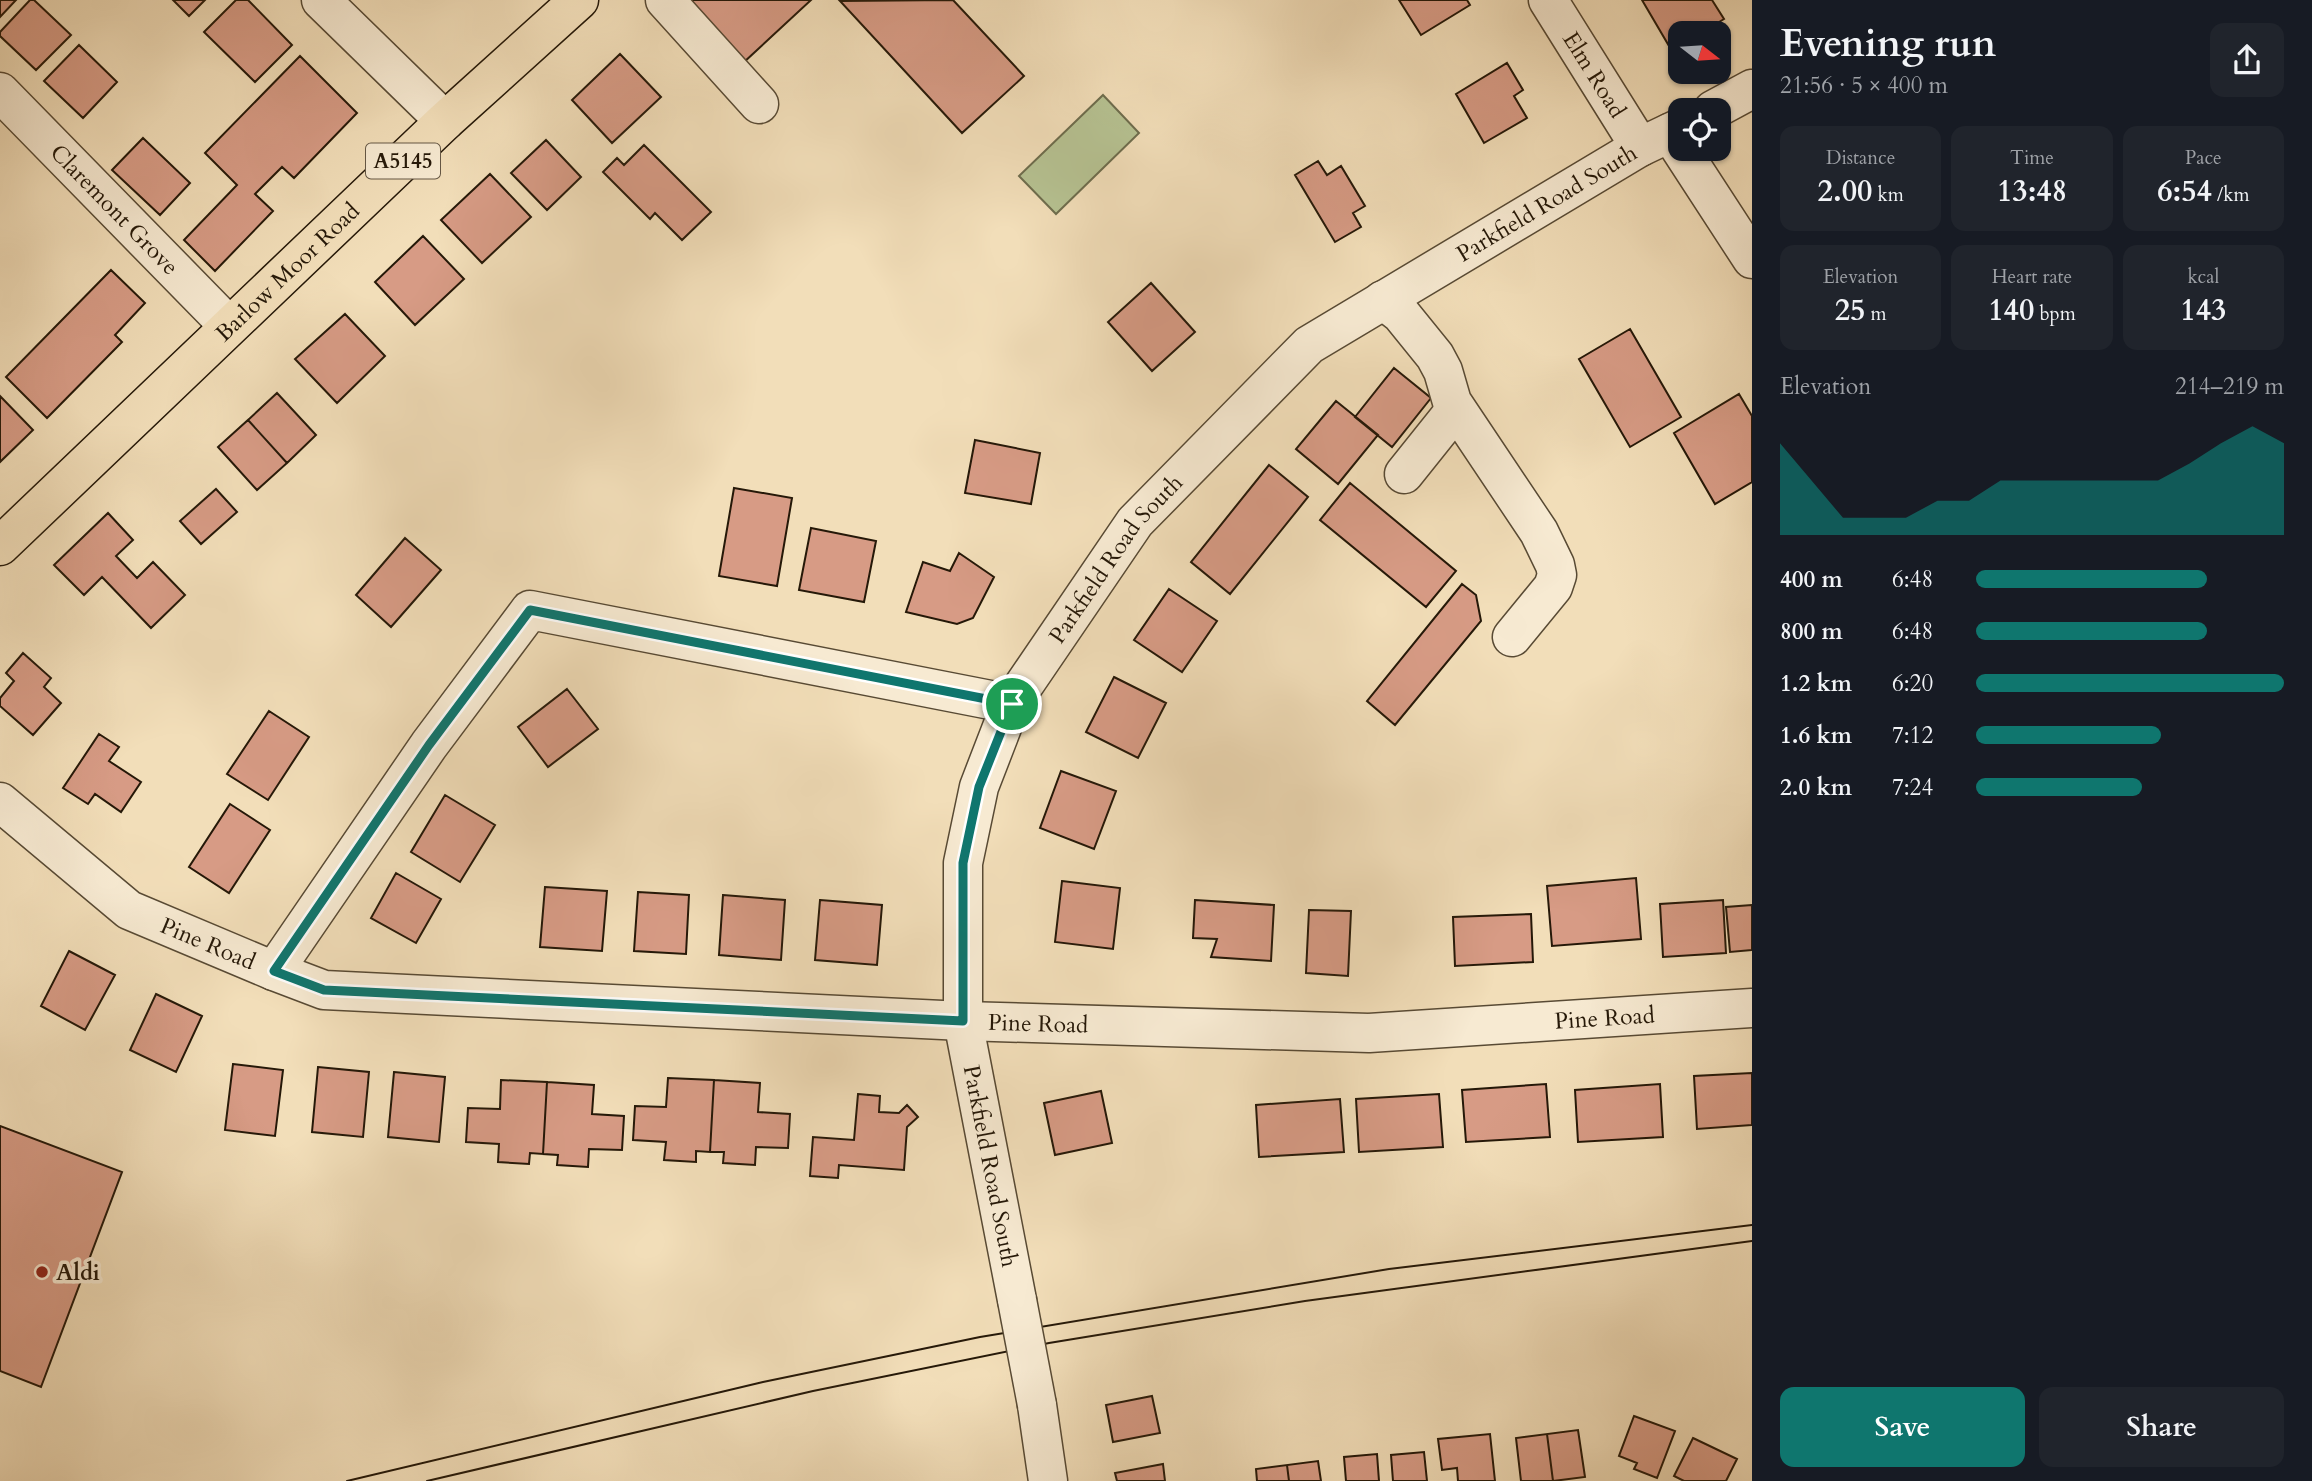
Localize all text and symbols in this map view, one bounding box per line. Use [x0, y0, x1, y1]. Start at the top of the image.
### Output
text: Evening run [1780, 18, 1996, 70]
north arrow [1668, 21, 1731, 84]
map controls [1668, 21, 1731, 161]
button: share [2210, 23, 2284, 97]
street label: Elm Road [1556, 26, 1633, 125]
text: 21:56 · 5 × 400 m [1780, 70, 1948, 101]
button: locate [1668, 98, 1731, 161]
street label: Claremont Grove [43, 137, 186, 282]
street label: Parkfield Road South [1451, 137, 1643, 269]
road number: A5145 [366, 144, 440, 178]
text: Distance [1826, 145, 1895, 171]
text: Time [2010, 145, 2054, 171]
text: Pace [2185, 145, 2222, 171]
text: 2.00 [1818, 171, 1872, 212]
text: 13:48 [1997, 171, 2067, 212]
text: 6:54 [2157, 171, 2212, 212]
text: km [1872, 182, 1904, 208]
text: /km [2212, 182, 2249, 208]
street label: Barlow Moor Road [209, 195, 367, 349]
text: Elevation [1823, 264, 1898, 290]
text: Heart rate [1992, 264, 2072, 290]
text: kcal [2187, 264, 2219, 290]
text: 25 [1835, 290, 1865, 331]
text: 140 [1988, 290, 2034, 331]
text: 143 [2180, 290, 2226, 331]
text: m [1865, 301, 1887, 327]
text: bpm [2034, 301, 2076, 327]
text: Elevation [1780, 371, 1871, 402]
text: 214–219 m [2175, 371, 2284, 402]
street label: Parkfield Road South [1042, 467, 1190, 650]
text: 400 m [1780, 564, 1843, 595]
text: 6:48 [1892, 564, 1933, 595]
text: 800 m [1780, 616, 1843, 647]
text: 6:48 [1892, 616, 1933, 647]
text: 1.2 km [1780, 668, 1852, 699]
text: 6:20 [1892, 668, 1933, 699]
pin [982, 674, 1042, 734]
icon: arrive [993, 685, 1031, 723]
text: 1.6 km [1780, 720, 1852, 751]
text: 7:12 [1892, 720, 1933, 751]
text: 2.0 km [1780, 772, 1852, 803]
text: 7:24 [1892, 772, 1933, 803]
street label: Pine Road [156, 910, 261, 978]
street label: Pine Road [1553, 999, 1656, 1037]
street label: Pine Road [988, 1007, 1090, 1041]
street label: Parkfield Road South [956, 1062, 1025, 1270]
place label: Aldi [56, 1257, 100, 1288]
marker: Aldi [34, 1264, 50, 1280]
button: Save [1780, 1387, 2025, 1467]
button: Share [2039, 1387, 2284, 1467]

